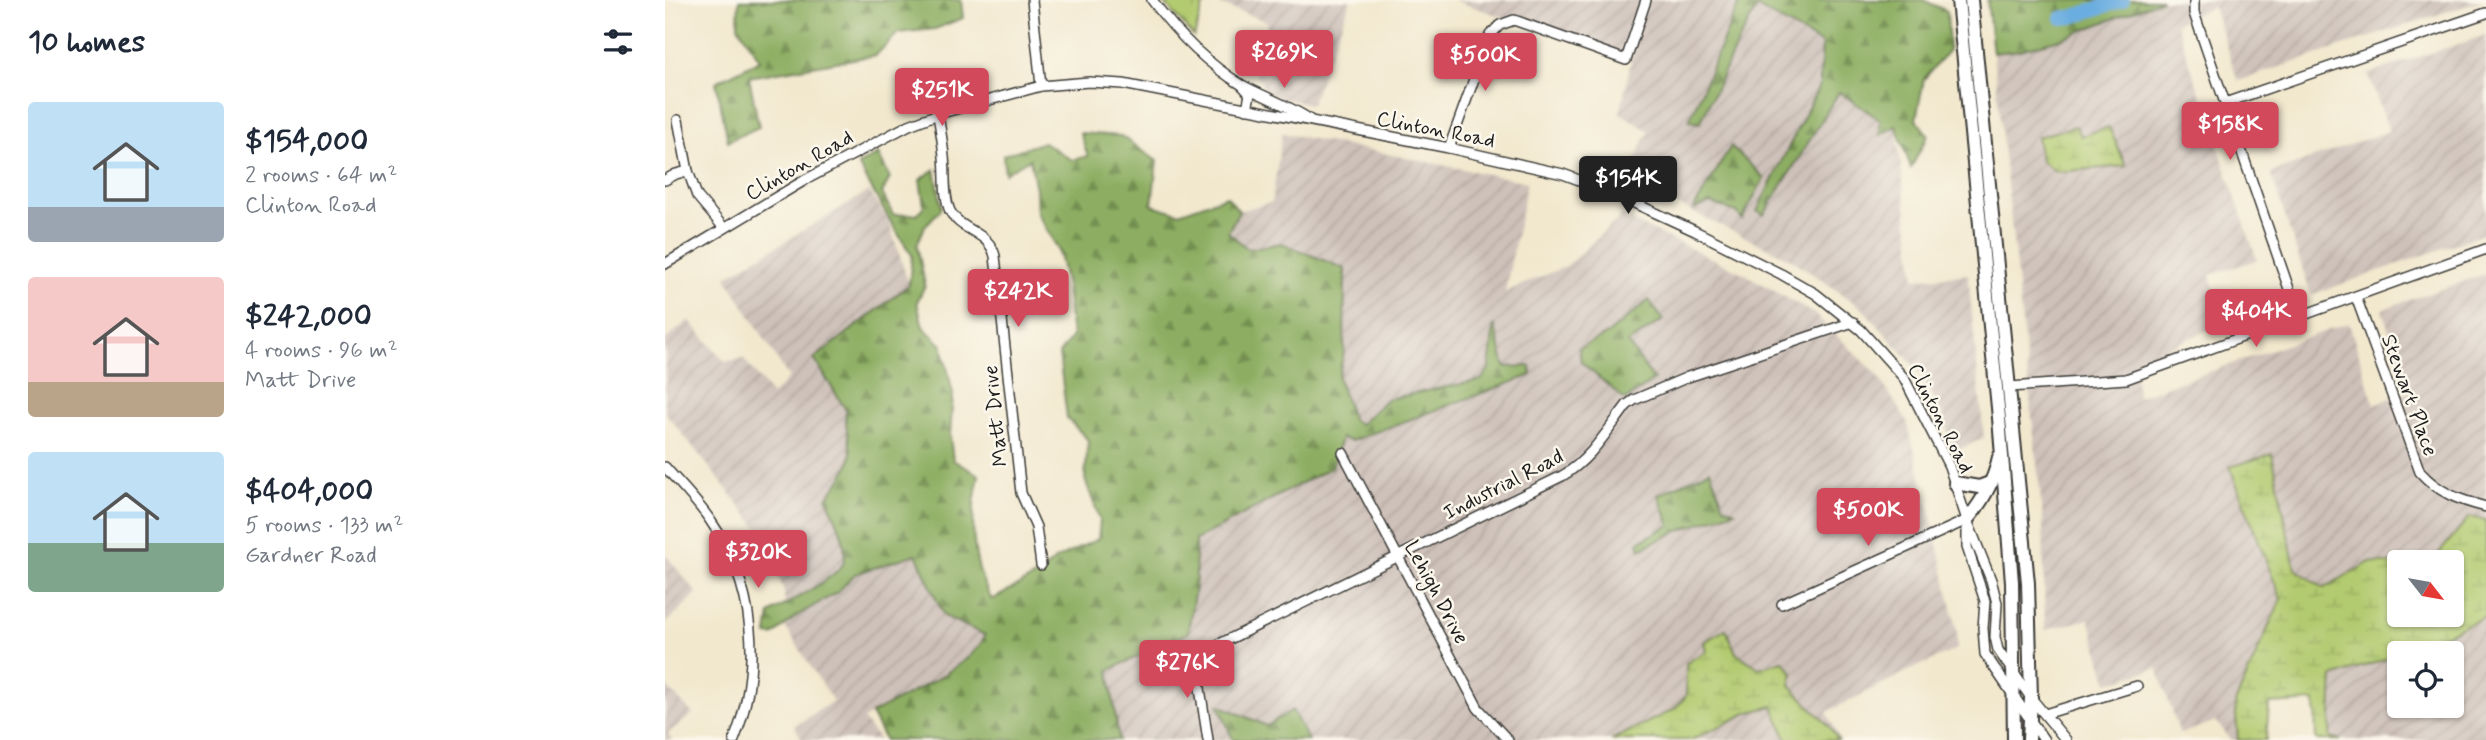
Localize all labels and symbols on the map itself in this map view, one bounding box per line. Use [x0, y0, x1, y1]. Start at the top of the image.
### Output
pin: $269K [1235, 31, 1333, 90]
pin: $500K [1436, 34, 1534, 93]
pin: $251K [893, 68, 991, 128]
pin: $158K [2181, 102, 2279, 162]
street label: Clinton Road [1374, 105, 1497, 155]
street label: Clinton Road [741, 124, 858, 208]
pin: $154K [1579, 156, 1677, 216]
pin: $242K [969, 270, 1067, 329]
pin: $404K [2207, 290, 2305, 349]
street label: Stewart Place [2374, 330, 2444, 460]
street label: Clinton Road [1900, 359, 1980, 478]
street label: Matt Drive [977, 364, 1015, 468]
street label: Industrial Road [1439, 443, 1568, 527]
pin: $500K [1819, 489, 1917, 548]
pin: $320K [709, 530, 807, 590]
street label: Lehigh Drive [1396, 536, 1475, 650]
north arrow [2387, 550, 2464, 626]
pin: $276K [1138, 640, 1236, 700]

